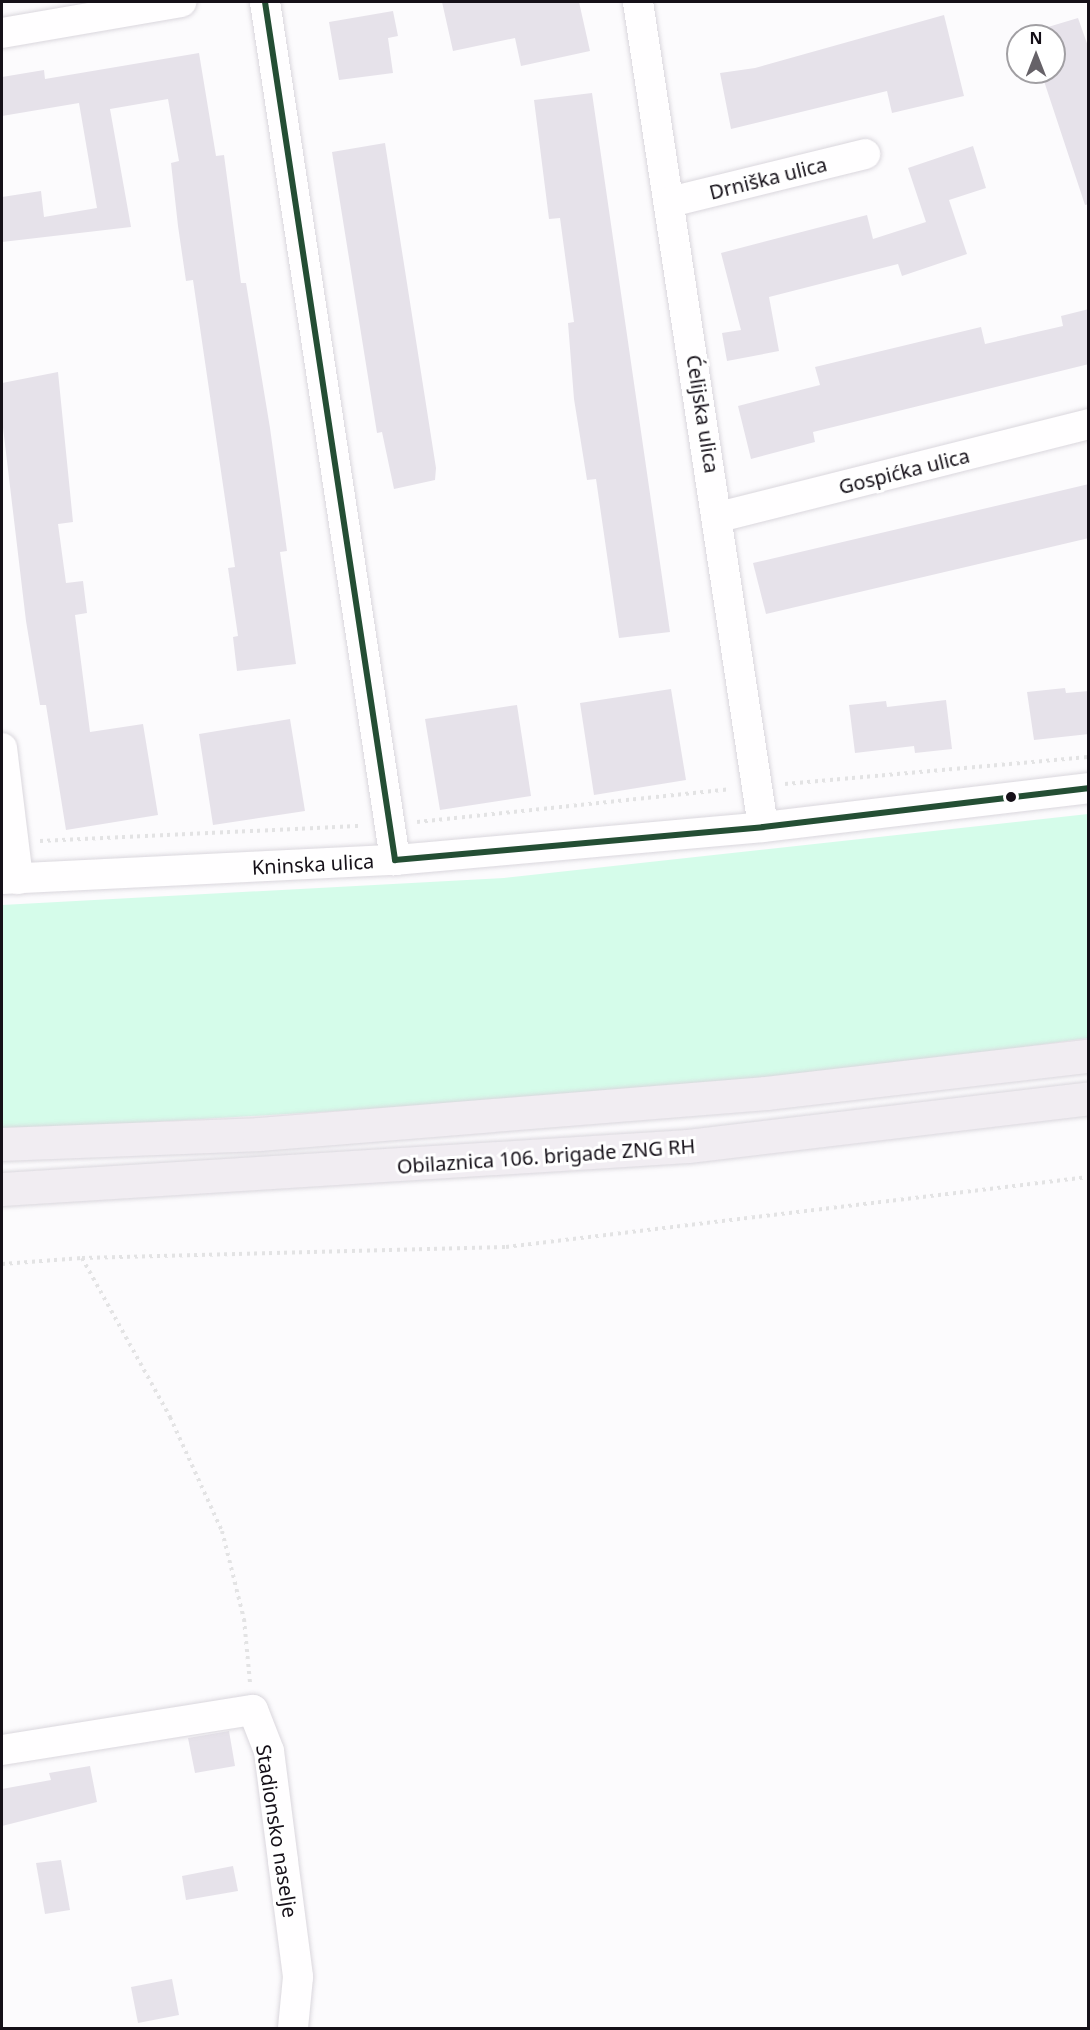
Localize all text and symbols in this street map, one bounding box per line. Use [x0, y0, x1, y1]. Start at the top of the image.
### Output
north arrow [1006, 24, 1066, 84]
text: N [1029, 27, 1043, 49]
street label: Drniška ulica [707, 152, 829, 204]
street label: Ćelijska ulica [682, 353, 724, 475]
street label: Gospićka ulica [836, 443, 972, 499]
unlabelled marker [1005, 791, 1017, 803]
street label: Kninska ulica [251, 849, 375, 879]
street label: Obilaznica 106. brigade ZNG RH [396, 1134, 696, 1178]
street label: Stadionsko naselje [251, 1743, 303, 1919]

